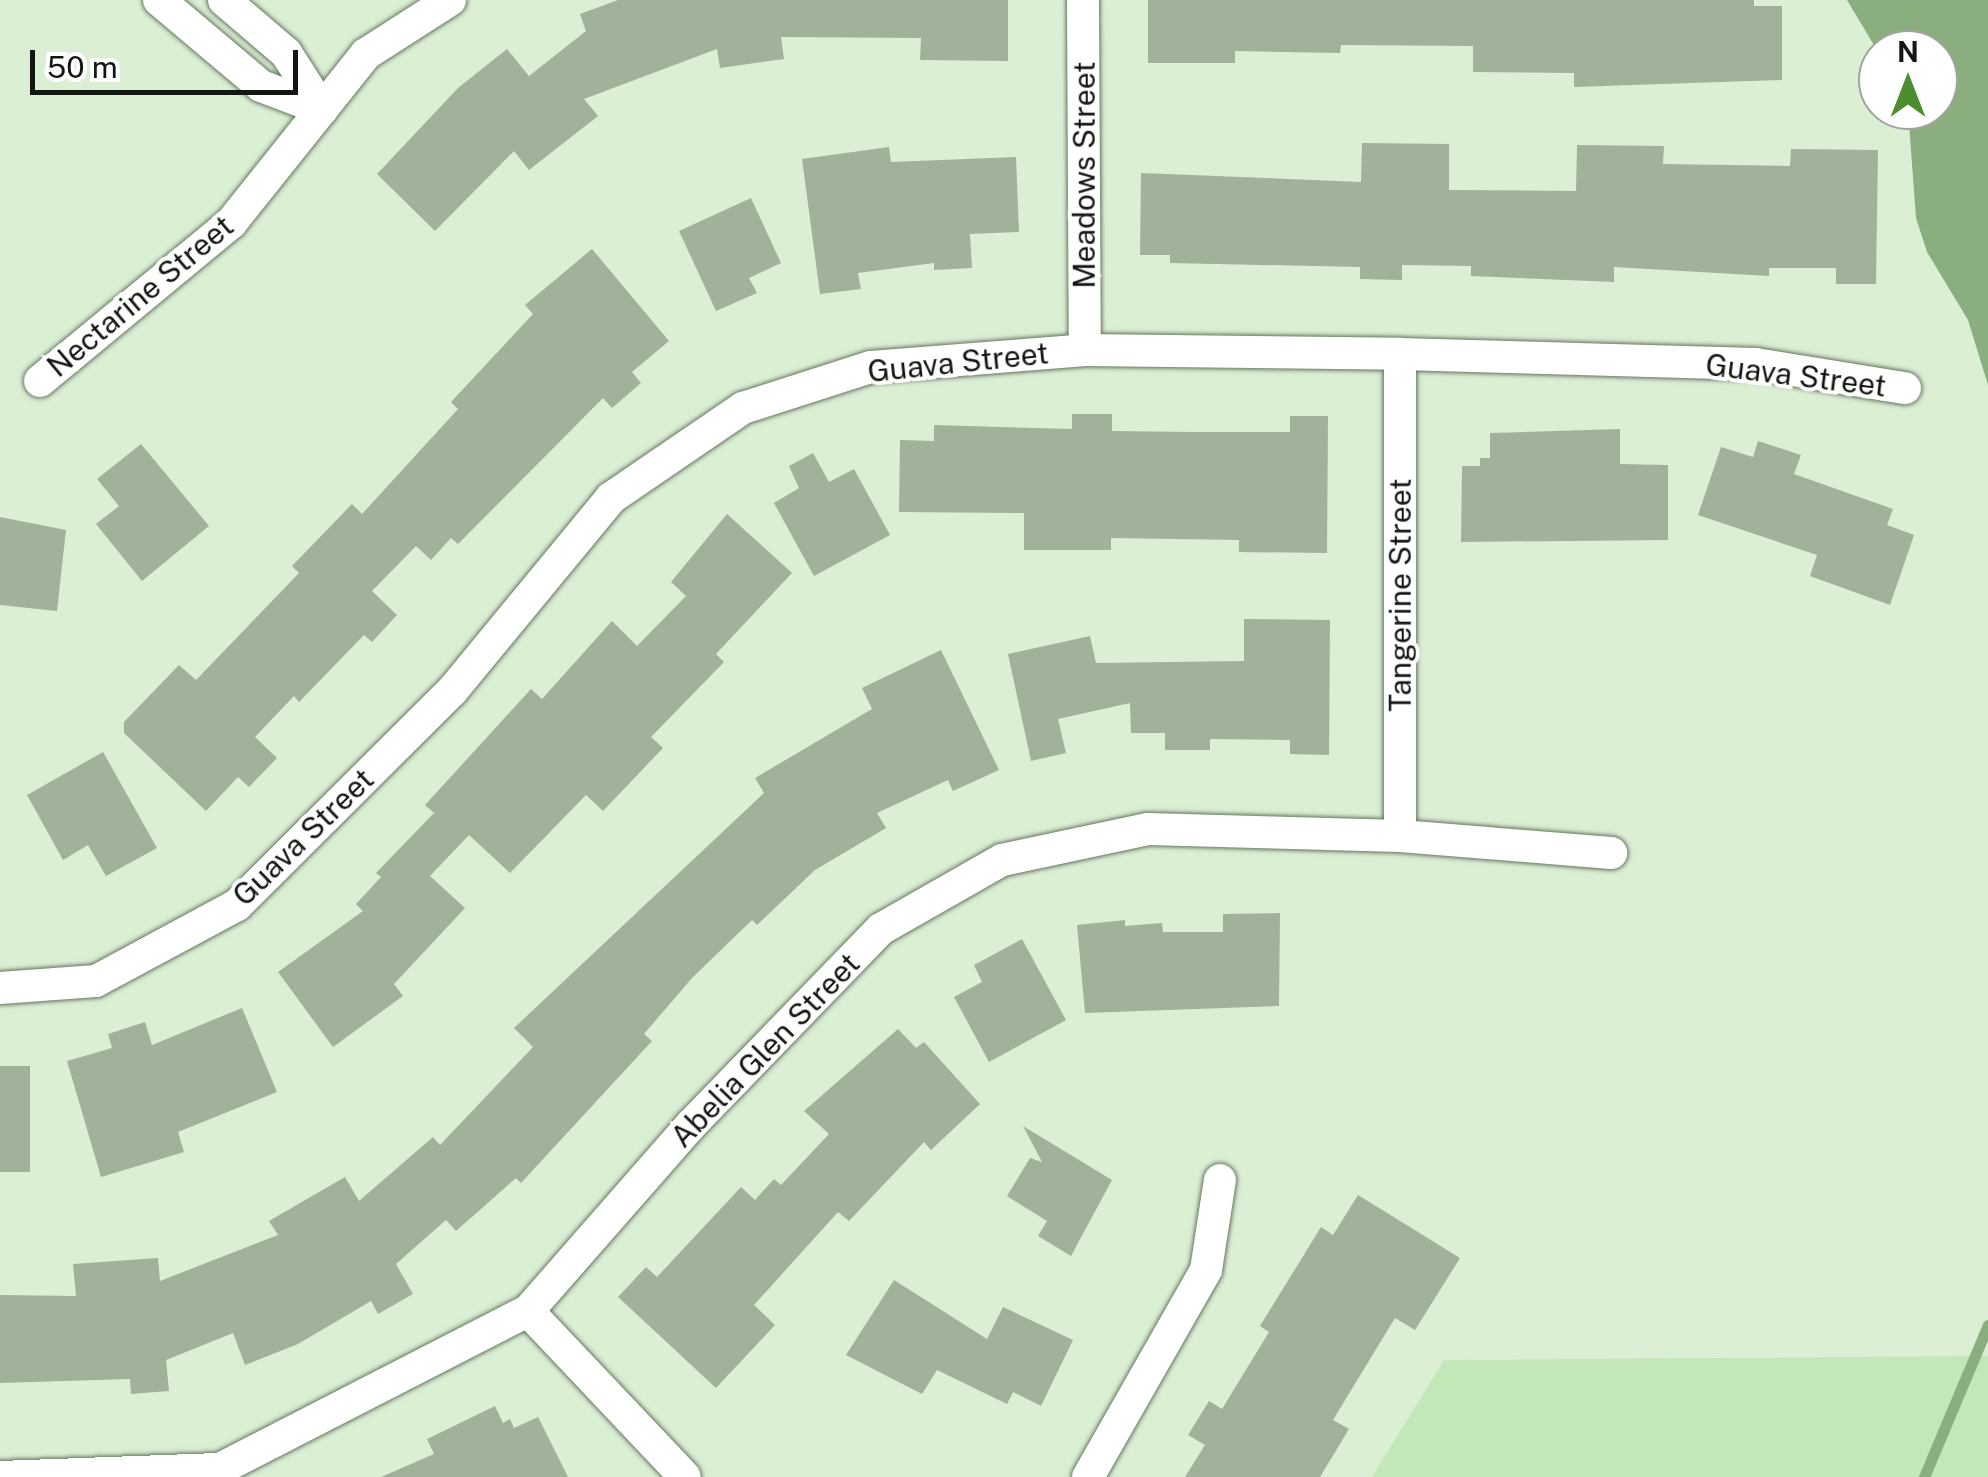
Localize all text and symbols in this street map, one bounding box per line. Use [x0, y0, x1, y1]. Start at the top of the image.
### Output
scale bar [35, 30, 302, 92]
north arrow [1858, 30, 1958, 130]
text: N [1897, 35, 1919, 68]
text: 50 m [47, 49, 118, 85]
street label: Meadows Street [1066, 61, 1102, 289]
street label: Nectarine Street [40, 208, 240, 384]
street label: Guava Street [866, 335, 1050, 389]
street label: Guava Street [1704, 346, 1888, 404]
street label: Tangerine Street [1382, 478, 1418, 712]
street label: Guava Street [225, 761, 381, 913]
street label: Abelia Glen Street [663, 945, 867, 1155]

